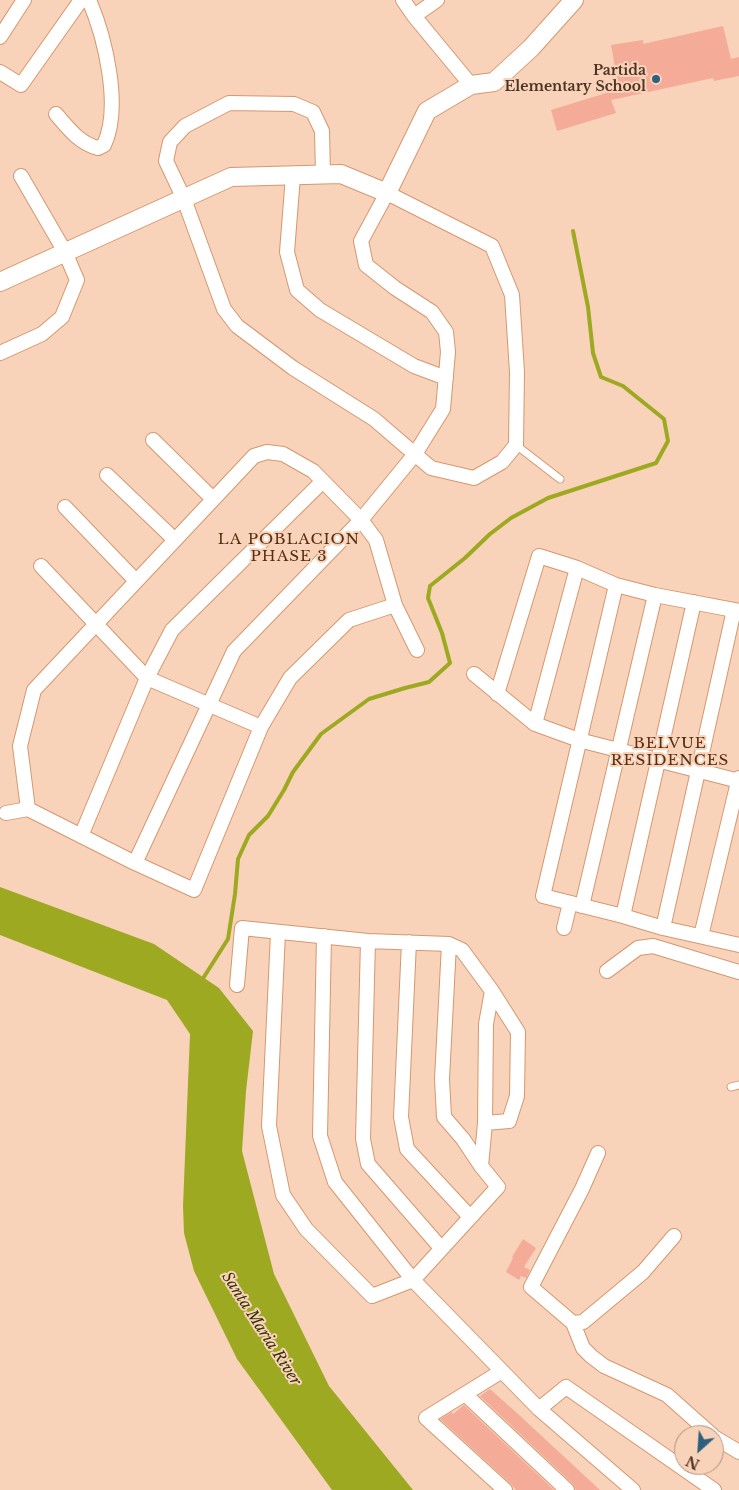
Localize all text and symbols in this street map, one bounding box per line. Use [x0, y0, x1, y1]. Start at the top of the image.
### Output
place label: Partida Elementary School [505, 63, 646, 95]
marker: Partida Elementary School [650, 73, 662, 85]
district label: LA POBLACION PHASE 3 [216, 531, 362, 566]
district label: BELVUE RESIDENCES [609, 735, 731, 770]
water label: Santa Maria River [218, 1269, 304, 1389]
north arrow [674, 1425, 724, 1475]
text: N [683, 1452, 703, 1474]

